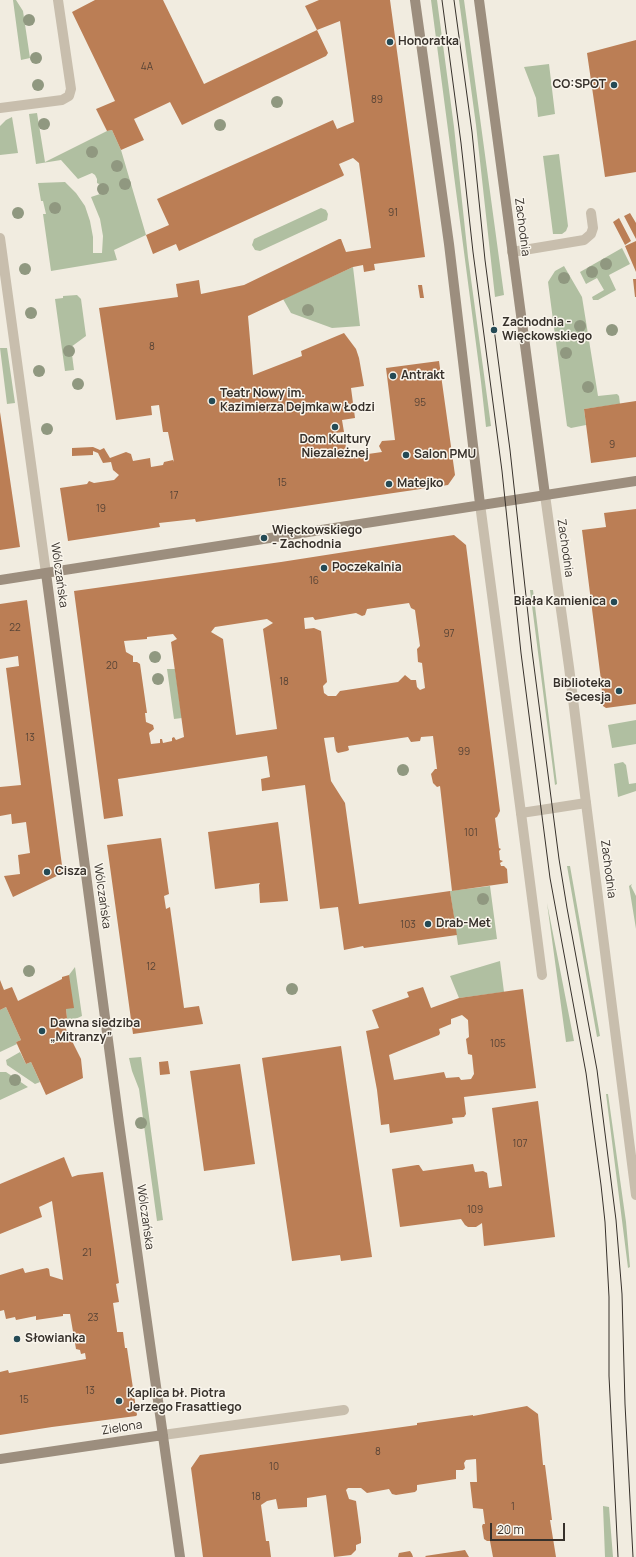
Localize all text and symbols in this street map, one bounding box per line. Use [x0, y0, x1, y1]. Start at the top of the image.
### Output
place label: Honoratka [398, 35, 459, 49]
marker: Honoratka [385, 37, 395, 47]
house number: 4A [141, 61, 153, 73]
place label: CO:SPOT [552, 78, 606, 92]
marker: CO:SPOT [609, 80, 619, 90]
house number: 89 [371, 94, 383, 106]
street label: Zachodnia [511, 197, 533, 257]
house number: 91 [388, 207, 398, 219]
place label: Zachodnia - Więckowskiego [502, 316, 592, 344]
marker: Zachodnia - Więckowskiego [489, 325, 499, 335]
house number: 8 [149, 341, 155, 353]
place label: Antrakt [401, 369, 445, 383]
marker: Antrakt [388, 371, 398, 381]
place label: Teatr Nowy im. Kazimierza Dejmka w Łodzi [220, 387, 375, 415]
marker: Teatr Nowy im. Kazimierza Dejmka w Łodzi [207, 396, 217, 406]
house number: 95 [414, 397, 426, 409]
marker: Dom Kultury Niezależnej [330, 422, 340, 432]
place label: Dom Kultury Niezależnej [299, 433, 371, 461]
house number: 9 [609, 439, 615, 451]
place label: Salon PMU [414, 448, 476, 462]
marker: Salon PMU [401, 450, 411, 460]
house number: 15 [277, 477, 287, 489]
place label: Matejko [397, 477, 443, 491]
marker: Matejko [384, 479, 394, 489]
house number: 17 [170, 490, 178, 502]
house number: 19 [96, 503, 106, 515]
street label: Zachodnia [554, 518, 576, 578]
place label: Więckowskiego - Zachodnia [272, 524, 362, 552]
marker: Więckowskiego - Zachodnia [259, 533, 269, 543]
street label: Wólczańska [47, 541, 71, 609]
place label: Poczekalnia [332, 561, 402, 575]
marker: Poczekalnia [319, 563, 329, 573]
house number: 16 [309, 575, 319, 587]
place label: Biała Kamienica [514, 595, 606, 609]
marker: Biała Kamienica [609, 597, 619, 607]
house number: 22 [9, 622, 21, 634]
house number: 97 [443, 628, 455, 640]
house number: 20 [106, 660, 118, 672]
house number: 18 [279, 676, 289, 688]
place label: Biblioteka Secesja [553, 677, 611, 705]
marker: Biblioteka Secesja [614, 686, 624, 696]
house number: 13 [25, 732, 35, 744]
house number: 99 [458, 746, 470, 758]
house number: 101 [464, 827, 478, 839]
street label: Zachodnia [597, 839, 619, 899]
street label: Wólczańska [90, 862, 114, 930]
place label: Cisza [55, 865, 87, 879]
marker: Cisza [42, 867, 52, 877]
place label: Drab-Met [436, 917, 491, 931]
house number: 103 [400, 919, 416, 931]
marker: Drab-Met [423, 919, 433, 929]
house number: 12 [146, 961, 156, 973]
place label: Dawna siedziba „Mitranzy” [50, 1017, 140, 1045]
marker: Dawna siedziba „Mitranzy” [37, 1026, 47, 1036]
house number: 105 [490, 1038, 506, 1050]
house number: 107 [512, 1138, 528, 1150]
street label: Wólczańska [133, 1183, 157, 1251]
house number: 109 [467, 1204, 483, 1216]
house number: 21 [82, 1247, 92, 1259]
house number: 23 [87, 1312, 99, 1324]
place label: Słowianka [25, 1332, 85, 1346]
marker: Słowianka [12, 1334, 22, 1344]
house number: 13 [85, 1385, 95, 1397]
place label: Kaplica bł. Piotra Jerzego Frasattiego [127, 1387, 242, 1415]
house number: 15 [19, 1394, 29, 1406]
marker: Kaplica bł. Piotra Jerzego Frasattiego [114, 1396, 124, 1406]
street label: Zielona [101, 1418, 143, 1438]
house number: 8 [375, 1446, 381, 1458]
house number: 10 [269, 1461, 279, 1473]
house number: 18 [251, 1491, 261, 1503]
house number: 1 [511, 1501, 515, 1513]
scale bar [492, 1515, 567, 1541]
text: 20 m [497, 1521, 524, 1538]

